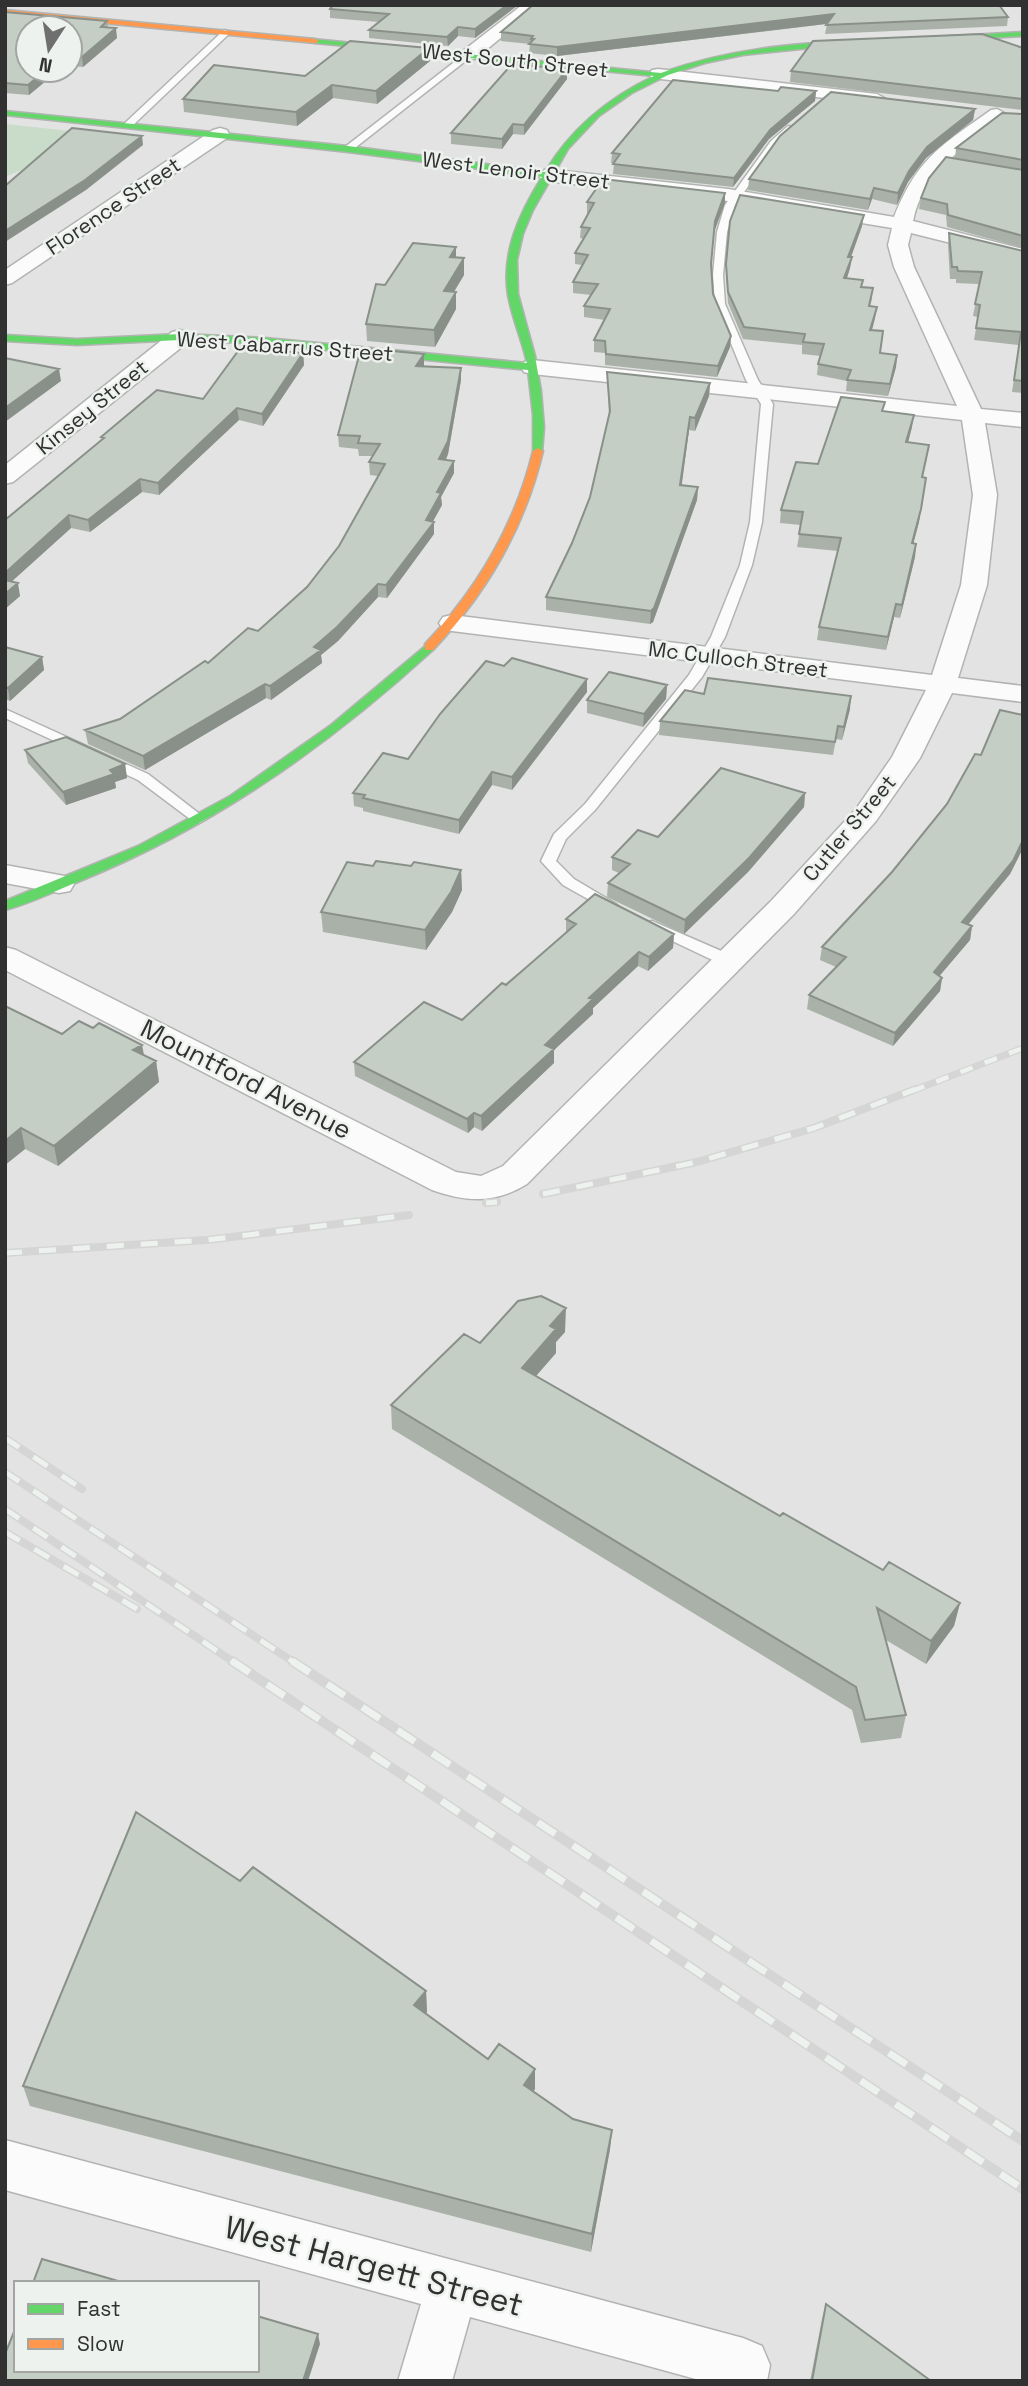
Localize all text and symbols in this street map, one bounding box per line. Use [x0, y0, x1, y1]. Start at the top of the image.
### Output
north arrow [14, 14, 84, 84]
street label: West South Street [421, 37, 609, 83]
text: N [37, 52, 54, 79]
street label: West Lenoir Street [421, 145, 611, 195]
street label: Florence Street [40, 151, 186, 261]
street label: West Cabarrus Street [176, 325, 394, 367]
street label: Kinsey Street [30, 353, 154, 461]
street label: Mc Culloch Street [647, 635, 829, 683]
street label: Cutler Street [797, 769, 901, 887]
street label: Mountford Avenue [135, 1011, 357, 1147]
street label: West Hargett Street [220, 2207, 528, 2325]
legend [14, 2281, 259, 2372]
text: Fast [77, 2295, 121, 2322]
text: Slow [77, 2330, 125, 2357]

